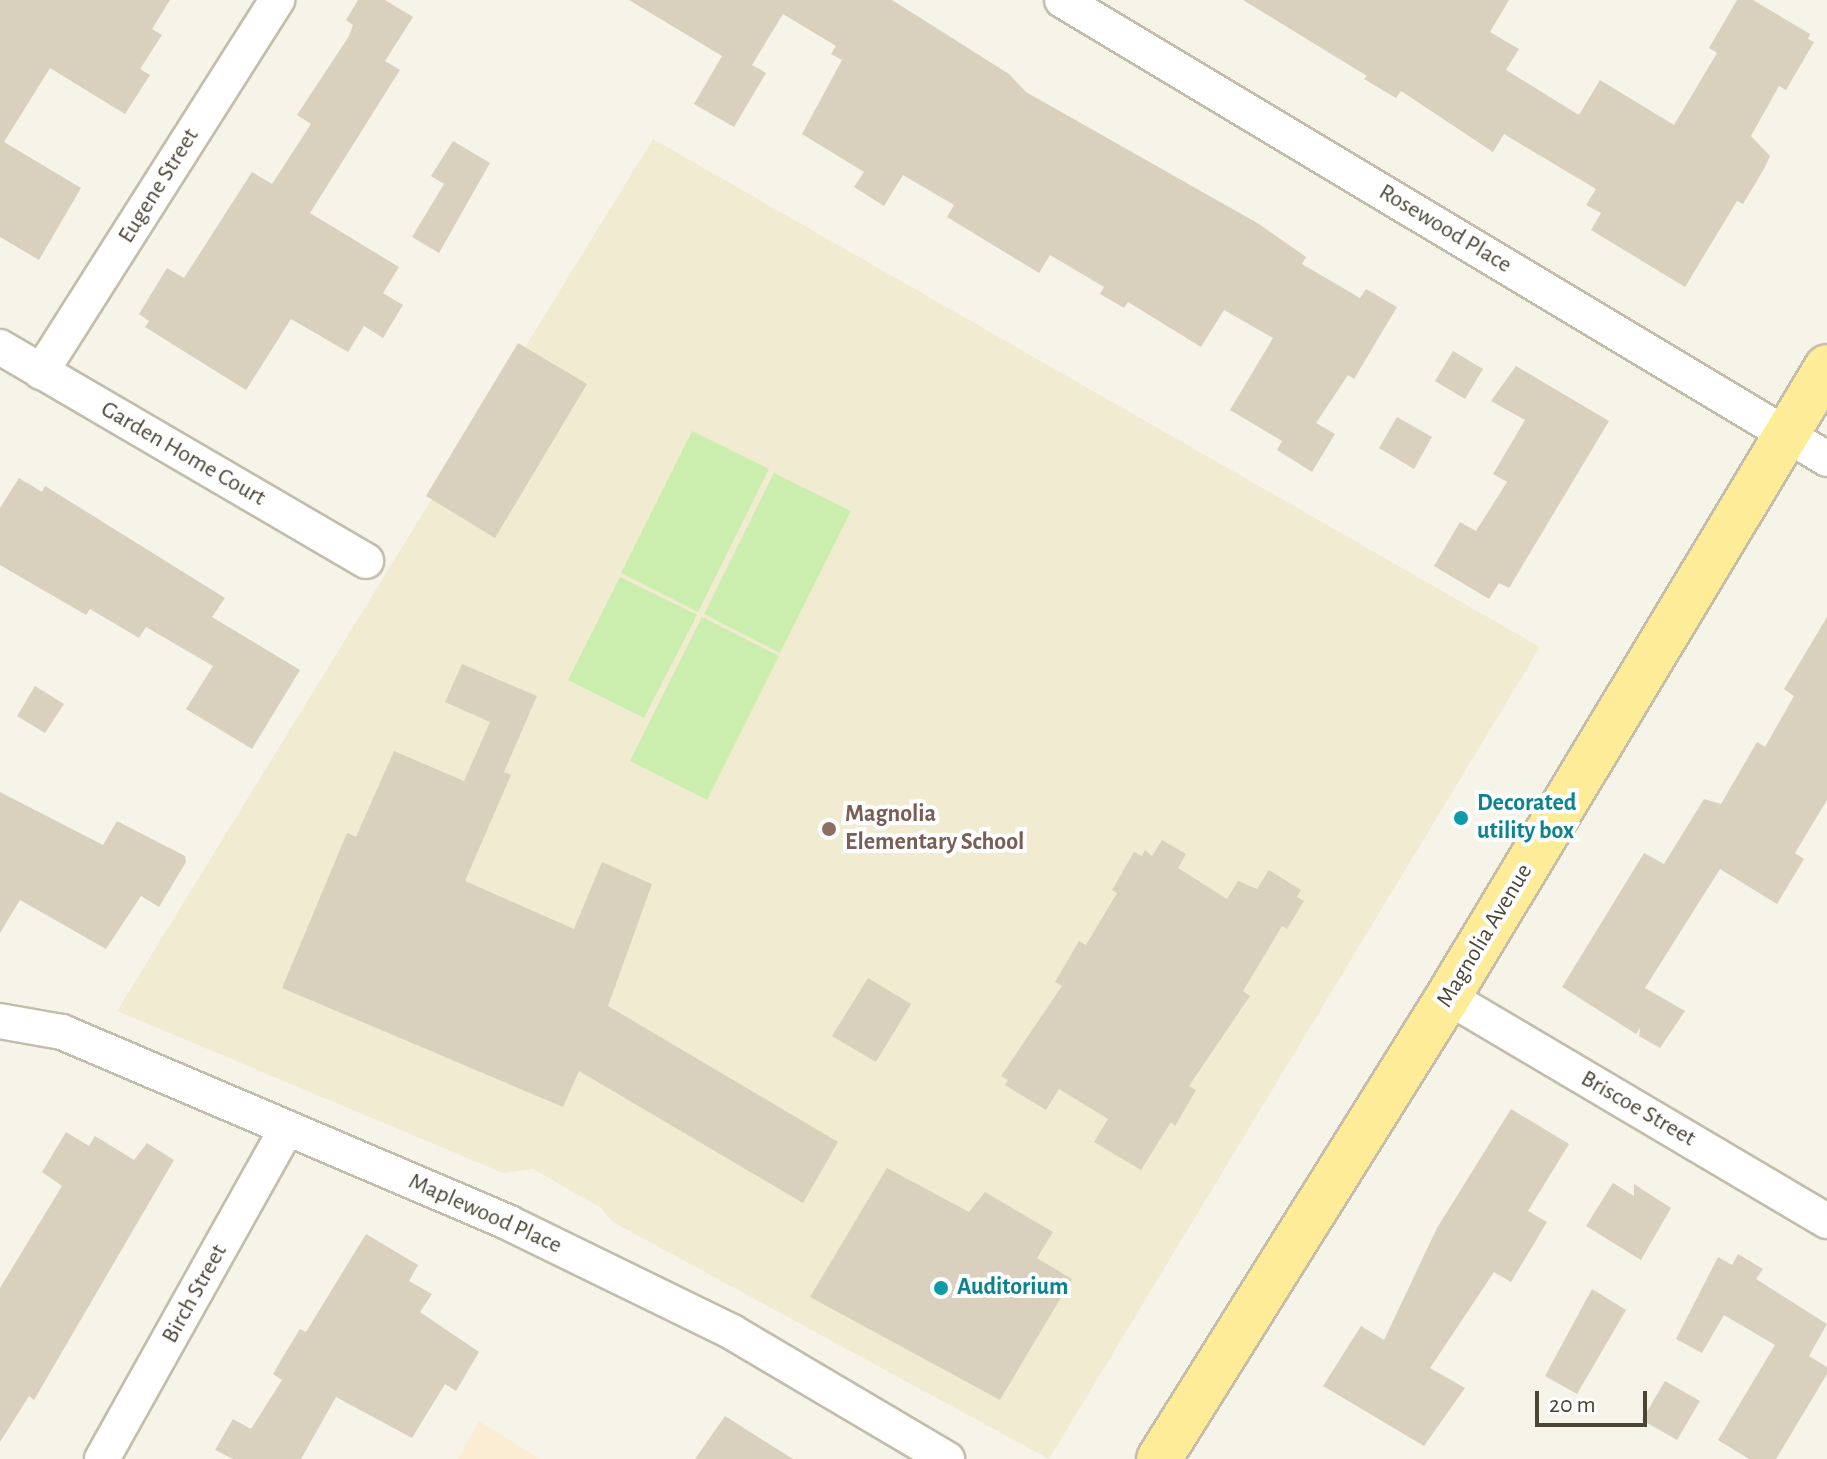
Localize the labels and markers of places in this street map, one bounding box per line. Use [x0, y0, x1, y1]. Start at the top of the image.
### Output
place label: Decorated utility box [1477, 790, 1576, 846]
place label: Magnolia Elementary School [845, 801, 1024, 857]
marker: Decorated utility box [1452, 809, 1470, 827]
marker: Magnolia Elementary School [820, 820, 838, 838]
place label: Auditorium [957, 1274, 1068, 1302]
marker: Auditorium [932, 1279, 950, 1297]

